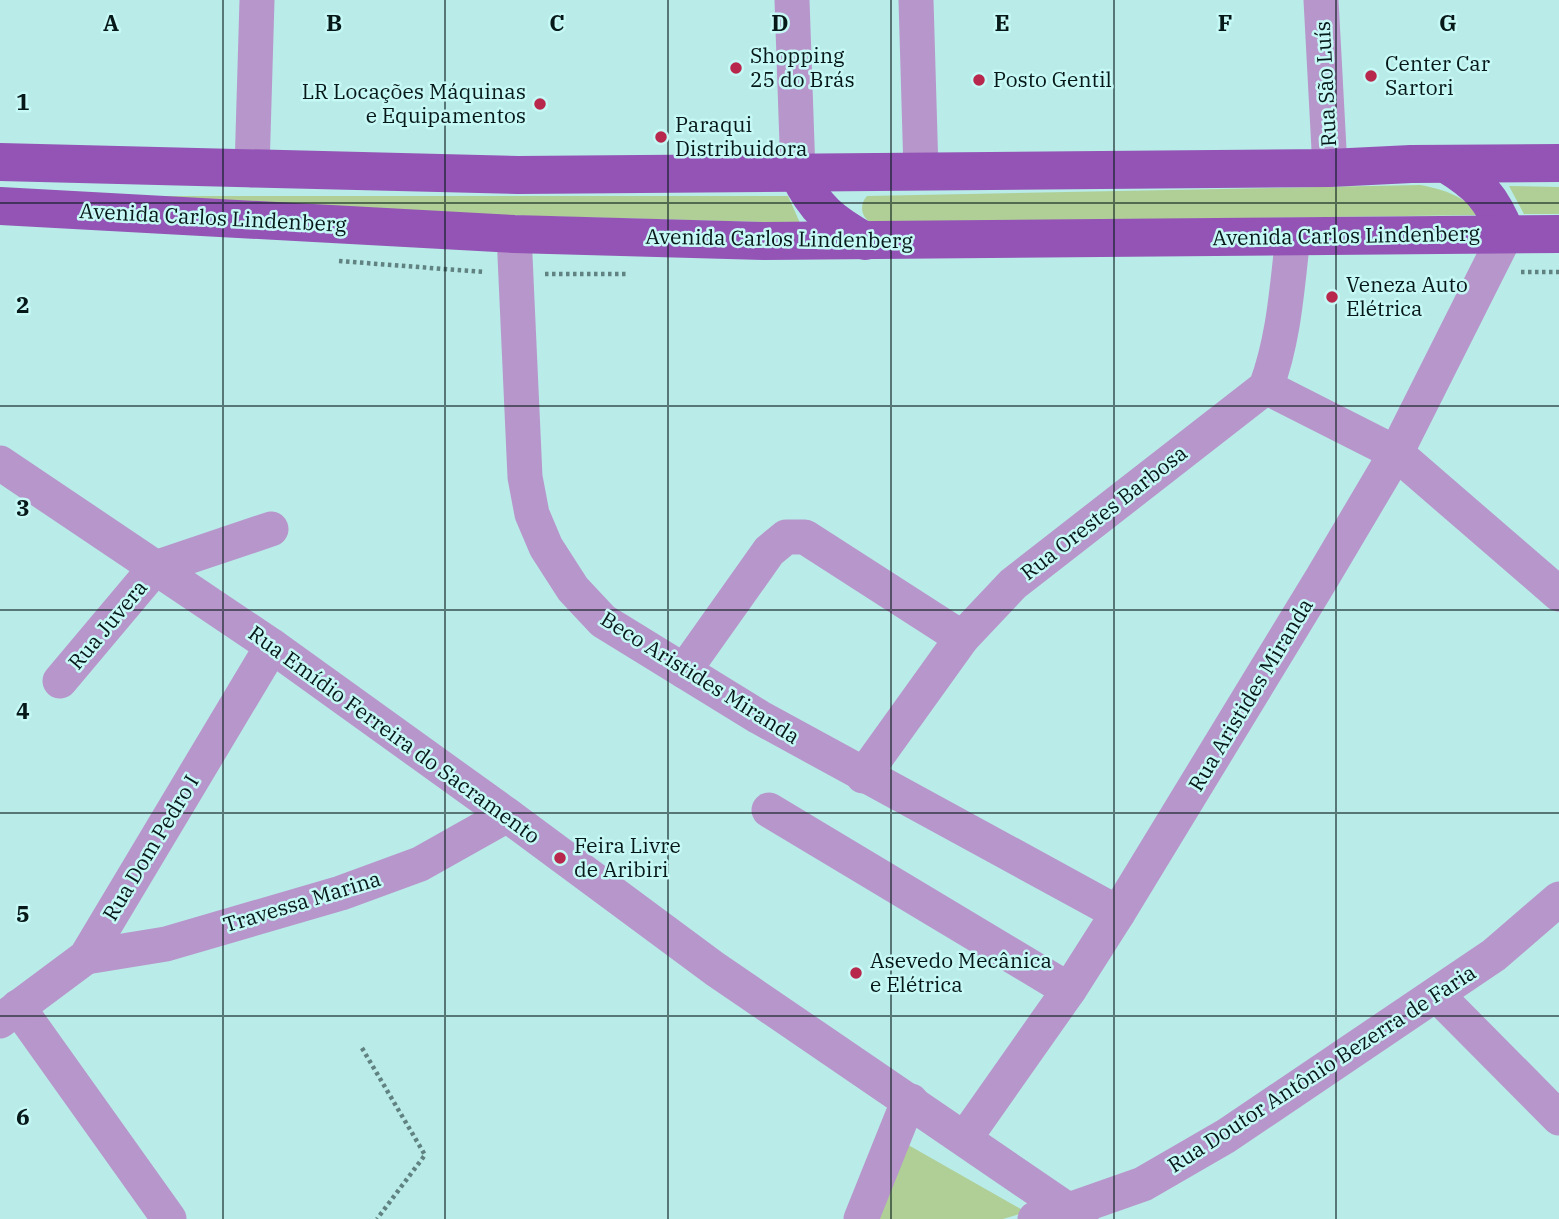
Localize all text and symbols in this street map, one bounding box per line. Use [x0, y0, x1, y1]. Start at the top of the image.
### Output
text: A [103, 7, 119, 37]
text: B [326, 7, 342, 37]
text: C [549, 7, 565, 37]
text: D [771, 7, 789, 37]
text: E [994, 7, 1010, 37]
text: F [1218, 7, 1232, 37]
text: G [1439, 7, 1457, 37]
street label: Rua São Luís [1308, 20, 1342, 148]
place label: Shopping 25 do Brás [750, 41, 855, 93]
place label: Center Car Sartori [1385, 49, 1491, 101]
marker: Shopping 25 do Brás [728, 60, 744, 76]
place label: Posto Gentil [993, 65, 1112, 93]
marker: Center Car Sartori [1363, 68, 1379, 84]
marker: Posto Gentil [971, 72, 987, 88]
place label: LR Locações Máquinas e Equipamentos [302, 77, 526, 129]
text: 1 [16, 86, 30, 116]
marker: LR Locações Máquinas e Equipamentos [532, 96, 548, 112]
place label: Paraqui Distribuidora [675, 110, 807, 162]
marker: Paraqui Distribuidora [653, 129, 669, 145]
street label: Avenida Carlos Lindenberg [79, 196, 348, 238]
street label: Avenida Carlos Lindenberg [1212, 219, 1480, 251]
street label: Avenida Carlos Lindenberg [645, 222, 914, 254]
place label: Veneza Auto Elétrica [1346, 270, 1468, 322]
text: 2 [16, 289, 30, 319]
marker: Veneza Auto Elétrica [1324, 289, 1340, 305]
street label: Rua Orestes Barbosa [1014, 438, 1192, 586]
text: 3 [16, 492, 30, 522]
street label: Rua Juvera [62, 574, 153, 675]
street label: Rua Aristides Miranda [1181, 593, 1319, 796]
street label: Beco Aristides Miranda [596, 604, 805, 750]
street label: Rua Emídio Ferreira do Sacramento [243, 619, 546, 850]
text: 4 [16, 695, 30, 725]
street label: Rua Dom Pedro I [96, 770, 205, 925]
place label: Feira Livre de Aribiri [574, 831, 681, 883]
marker: Feira Livre de Aribiri [552, 850, 568, 866]
street label: Travessa Marina [219, 864, 384, 938]
text: 5 [16, 898, 30, 928]
place label: Asevedo Mecânica e Elétrica [870, 946, 1052, 998]
street label: Rua Doutor Antônio Bezerra de Faria [1162, 958, 1481, 1179]
marker: Asevedo Mecânica e Elétrica [848, 965, 864, 981]
text: 6 [16, 1101, 30, 1131]

